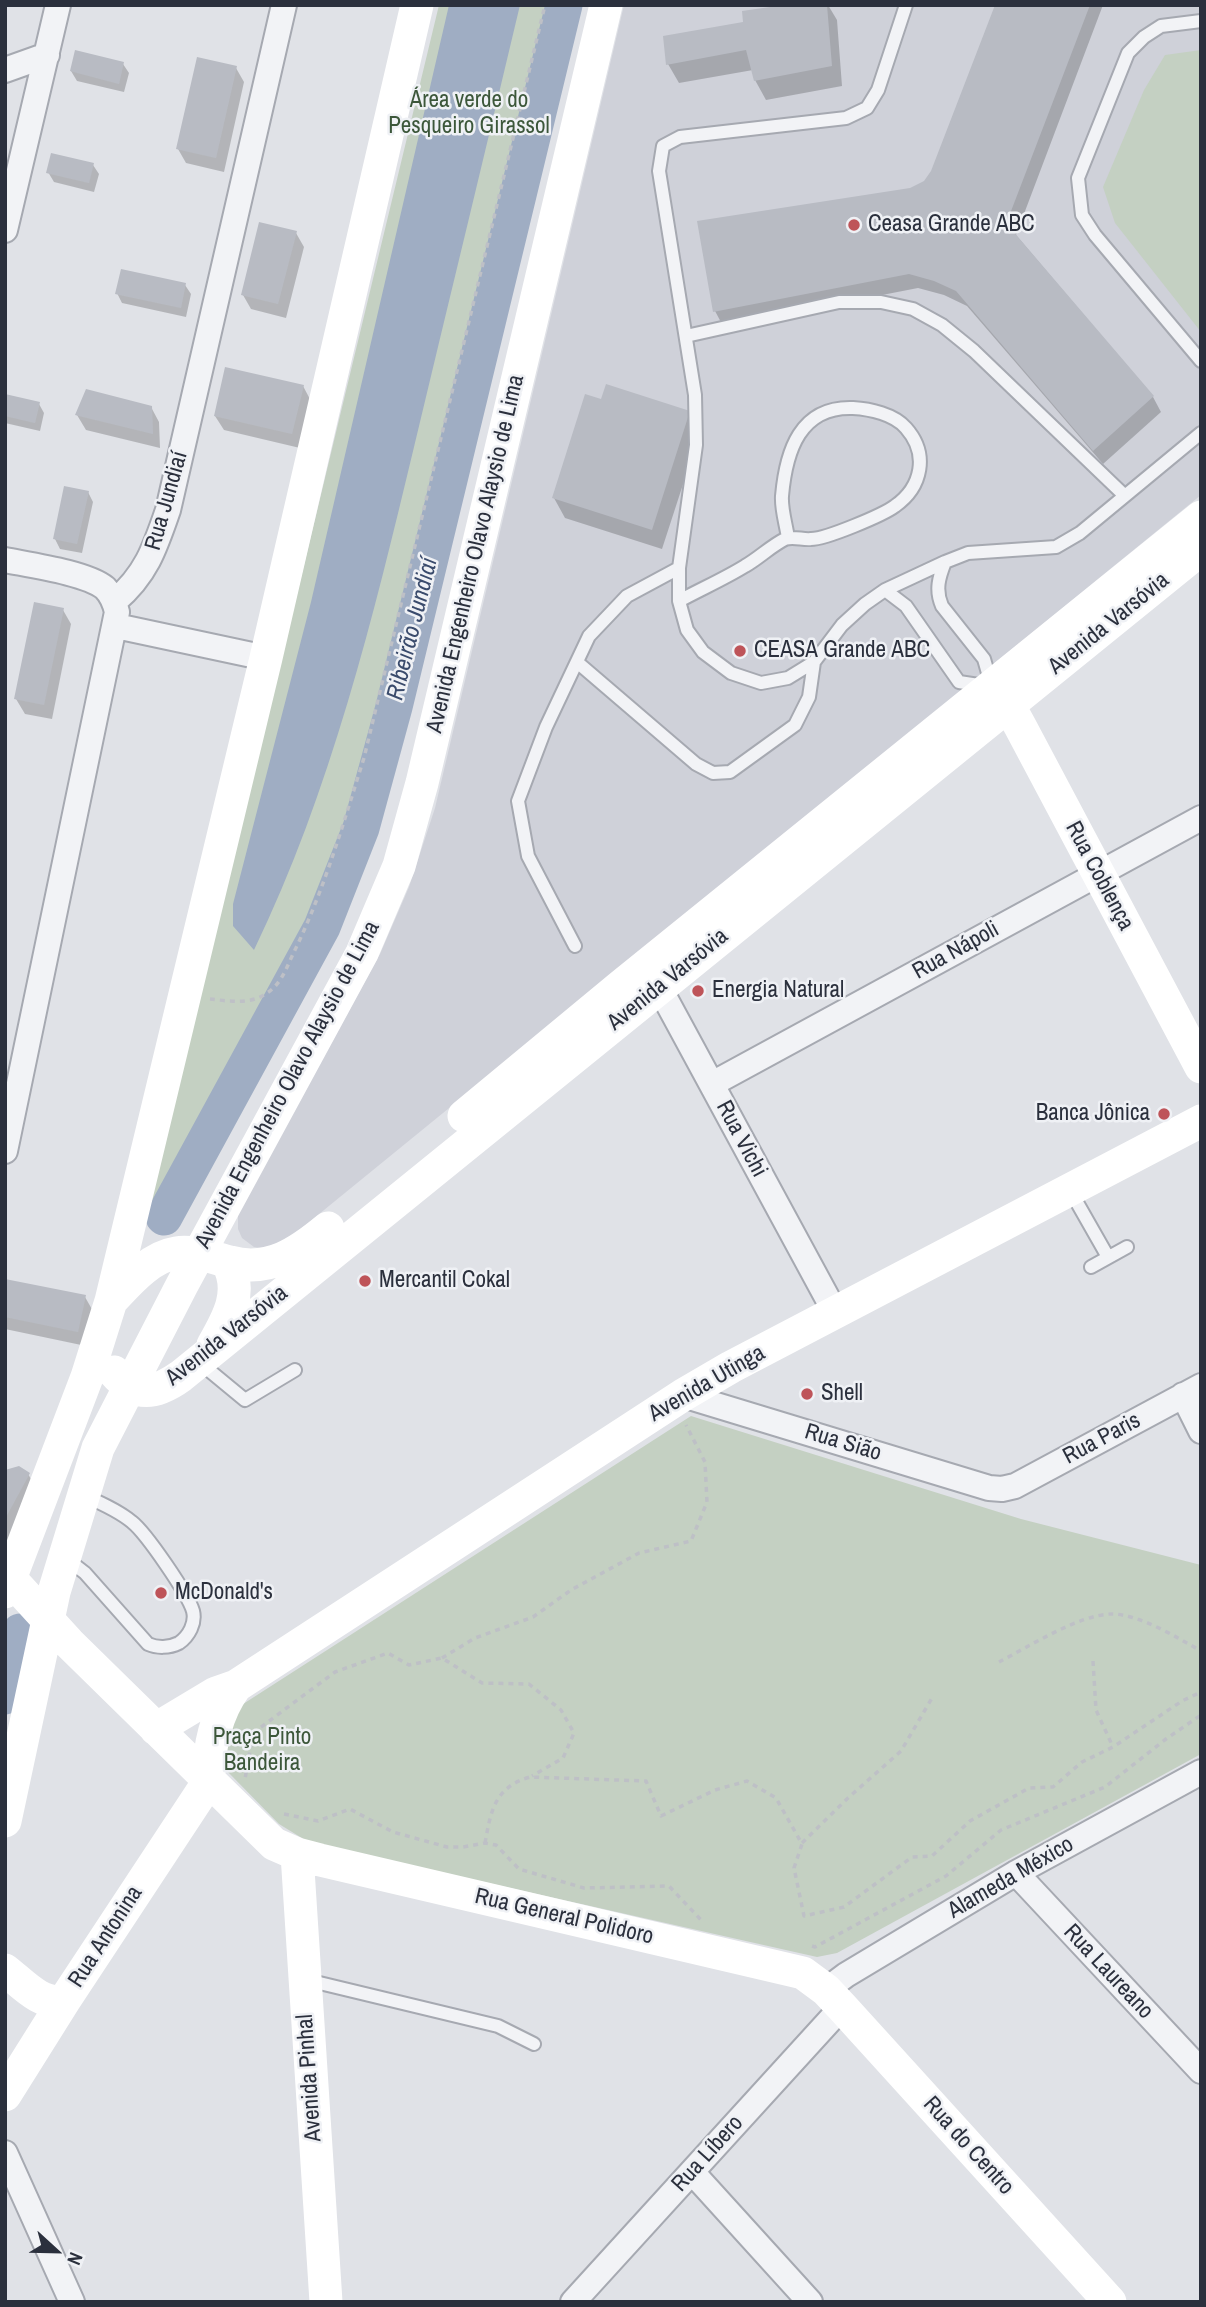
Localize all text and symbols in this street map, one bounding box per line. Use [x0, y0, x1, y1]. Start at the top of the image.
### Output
park label: Área verde do Pesqueiro Girassol [388, 87, 550, 141]
place label: Ceasa Grande ABC [868, 211, 1035, 239]
marker: Ceasa Grande ABC [846, 217, 862, 233]
street label: Avenida Engenheiro Olavo Alaysio de Lima [421, 372, 531, 736]
street label: Rua Jundiaí [140, 448, 194, 554]
water label: Ribeirão Jundiaí [381, 555, 445, 703]
street label: Avenida Varsóvia [1043, 567, 1175, 681]
place label: CEASA Grande ABC [754, 637, 930, 665]
marker: CEASA Grande ABC [732, 643, 748, 659]
street label: Rua Coblença [1059, 817, 1139, 935]
street label: Rua Nápoli [908, 916, 1004, 986]
street label: Avenida Engenheiro Olavo Alaysio de Lima [190, 917, 386, 1253]
street label: Avenida Varsóvia [602, 923, 734, 1037]
place label: Energia Natural [712, 977, 844, 1005]
marker: Energia Natural [690, 983, 706, 999]
street label: Rua Vichi [709, 1096, 773, 1182]
place label: Banca Jônica [1036, 1100, 1150, 1128]
marker: Banca Jônica [1156, 1106, 1172, 1122]
place label: Mercantil Cokal [379, 1267, 510, 1295]
marker: Mercantil Cokal [357, 1273, 373, 1289]
street label: Avenida Varsóvia [161, 1280, 293, 1392]
street label: Avenida Utinga [644, 1340, 770, 1428]
place label: Shell [821, 1380, 863, 1408]
marker: Shell [799, 1386, 815, 1402]
street label: Rua Paris [1059, 1407, 1145, 1471]
street label: Rua Sião [801, 1418, 885, 1468]
place label: McDonald's [175, 1579, 273, 1607]
marker: McDonald's [153, 1585, 169, 1601]
park label: Praça Pinto Bandeira [213, 1724, 311, 1778]
street label: Alameda México [943, 1831, 1079, 1925]
street label: Rua Antonina [63, 1881, 149, 1993]
street label: Rua General Polidoro [472, 1883, 656, 1951]
street label: Rua Laureano [1057, 1919, 1159, 2025]
street label: Avenida Pinhal [292, 2013, 328, 2143]
street label: Rua do Centro [917, 2091, 1019, 2201]
street label: Rua Líbero [667, 2110, 749, 2198]
north arrow [21, 2216, 91, 2286]
text: N [61, 2249, 90, 2269]

